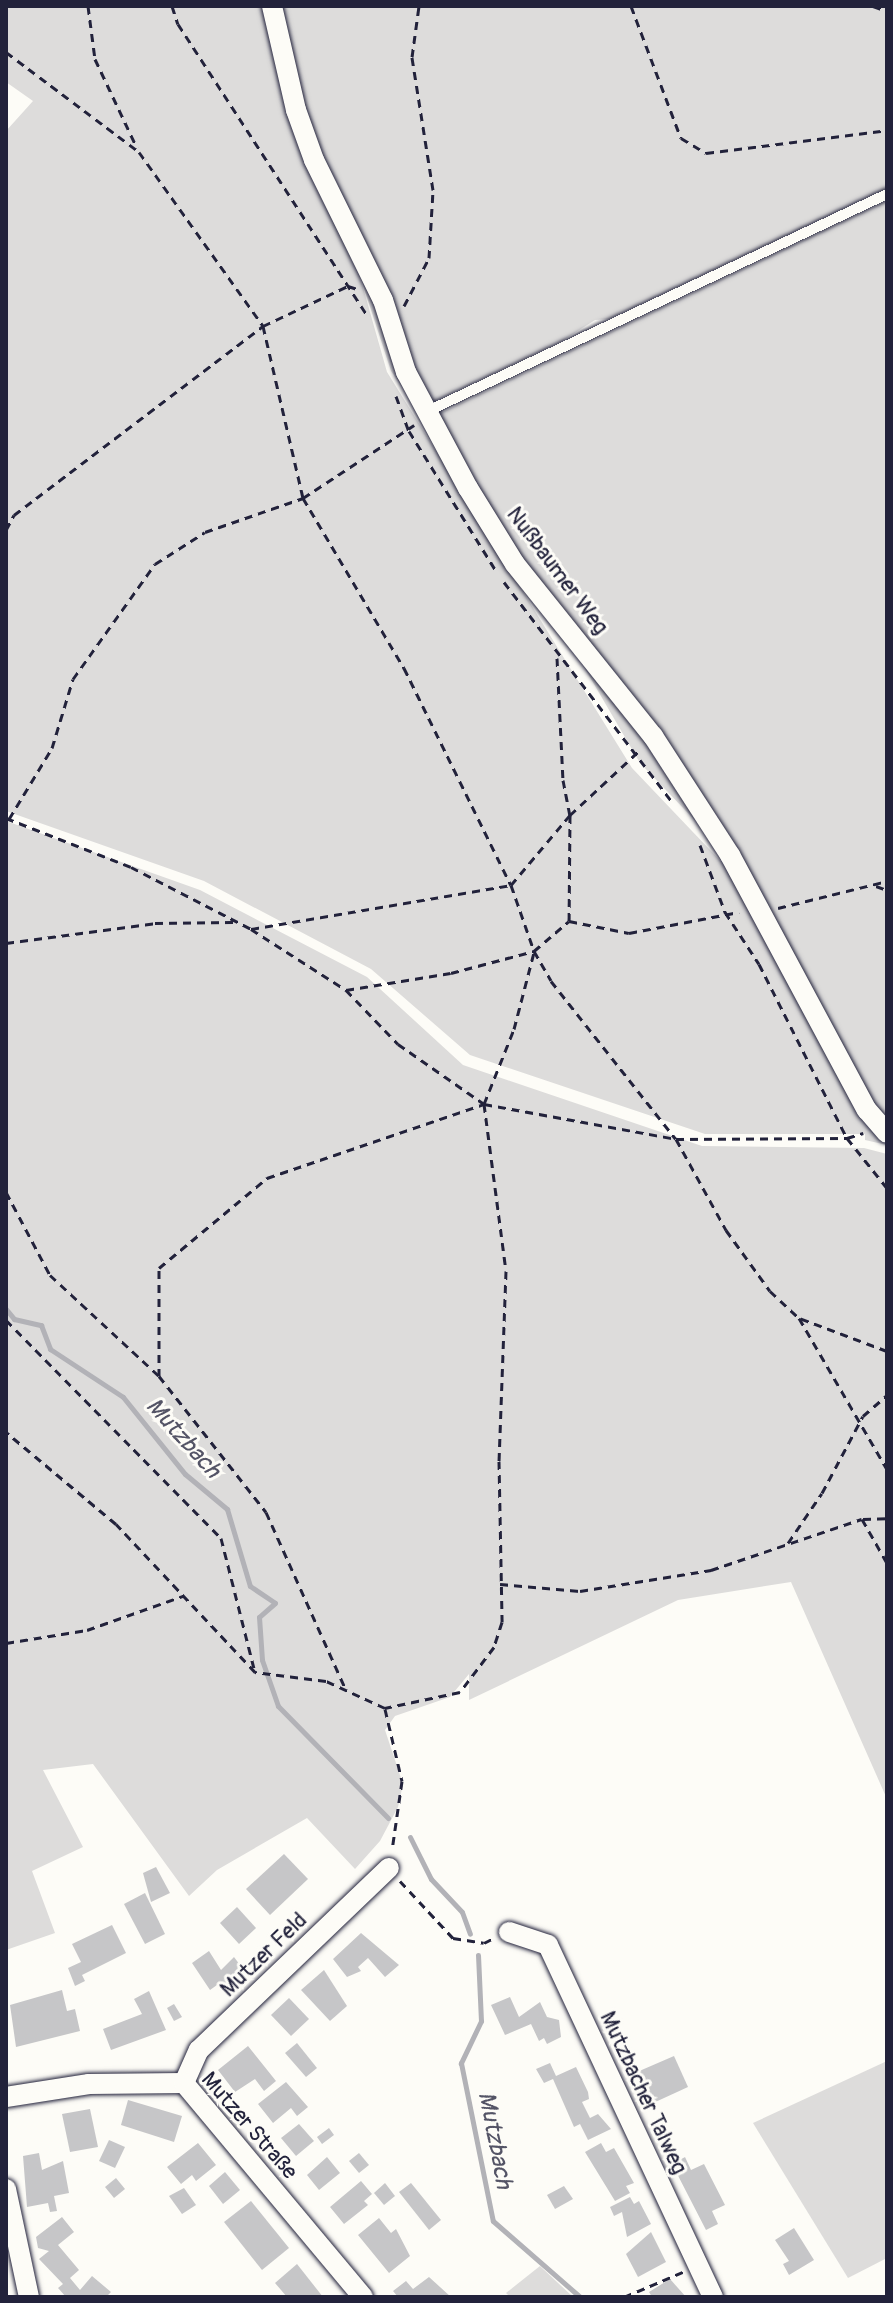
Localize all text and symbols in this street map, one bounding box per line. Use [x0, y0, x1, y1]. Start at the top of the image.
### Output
street label: Nußbaumer Weg [501, 502, 613, 640]
water label: Mutzbach [140, 1392, 226, 1484]
street label: Mutzer Feld [215, 1907, 313, 2003]
street label: Mutzbacher Talweg [594, 2008, 692, 2178]
street label: Mutzer Straße [195, 2067, 303, 2185]
water label: Mutzbach [472, 2089, 518, 2191]

